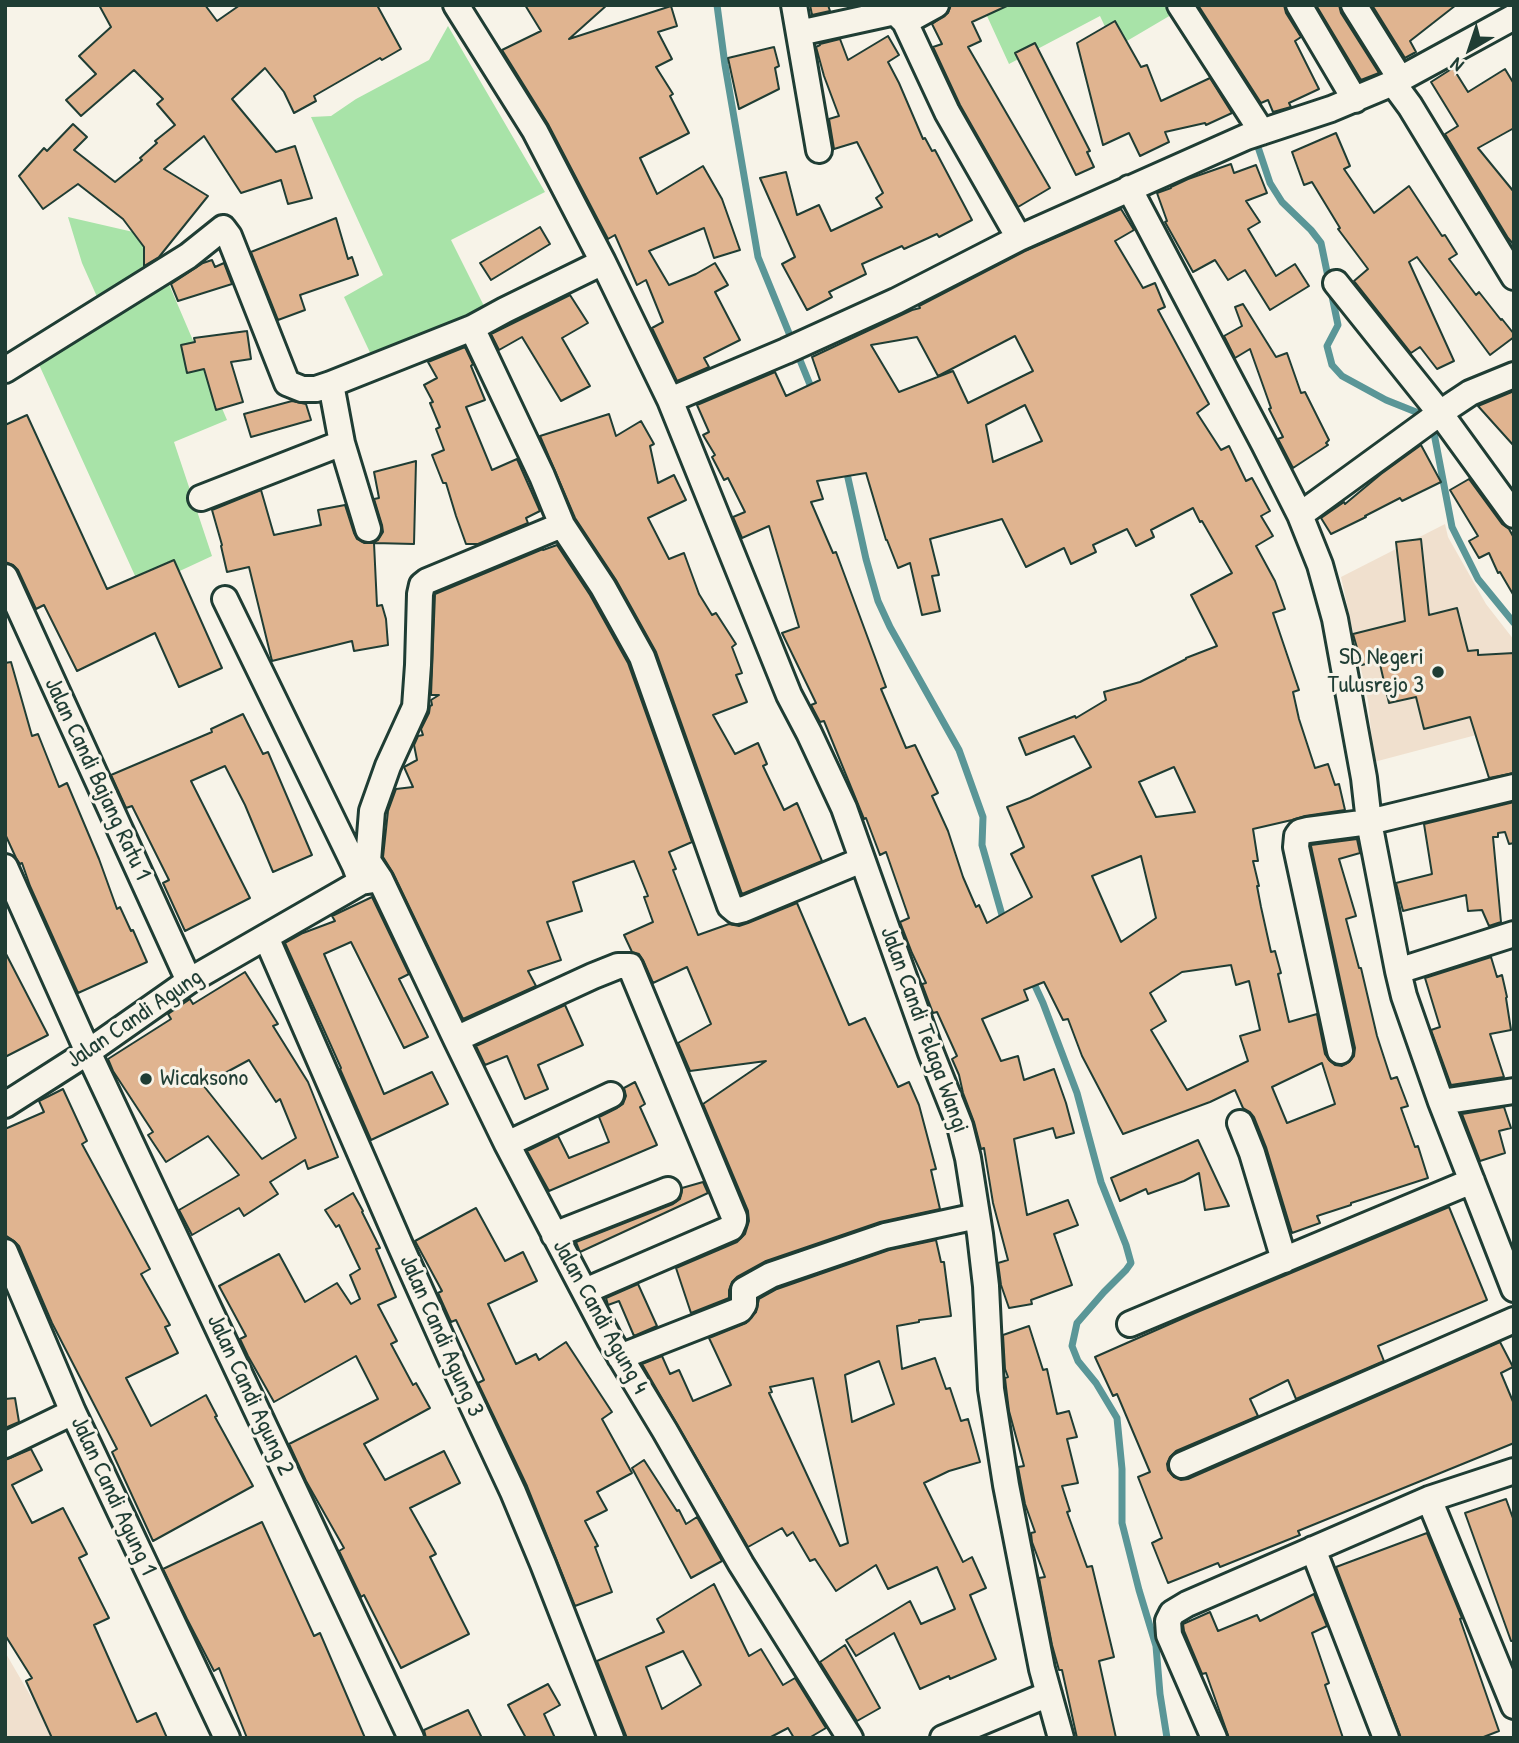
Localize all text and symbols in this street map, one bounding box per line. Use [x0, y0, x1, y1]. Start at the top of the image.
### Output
north arrow [1435, 14, 1505, 84]
text: N [1445, 52, 1469, 79]
place label: SD Negeri Tulusrejo 3 [1328, 644, 1424, 700]
marker: SD Negeri Tulusrejo 3 [1430, 664, 1446, 680]
street label: Jalan Candi Bajang Ratu 1 [37, 673, 157, 885]
street label: Jalan Candi Telaga Wangi [873, 923, 975, 1137]
street label: Jalan Candi Agung [62, 963, 208, 1075]
place label: Wicaksono [160, 1065, 248, 1093]
marker: Wicaksono [138, 1071, 154, 1087]
street label: Jalan Candi Agung 4 [546, 1235, 654, 1399]
street label: Jalan Candi Agung 3 [392, 1251, 490, 1421]
street label: Jalan Candi Agung 2 [200, 1310, 300, 1480]
street label: Jalan Candi Agung 1 [64, 1412, 162, 1580]

